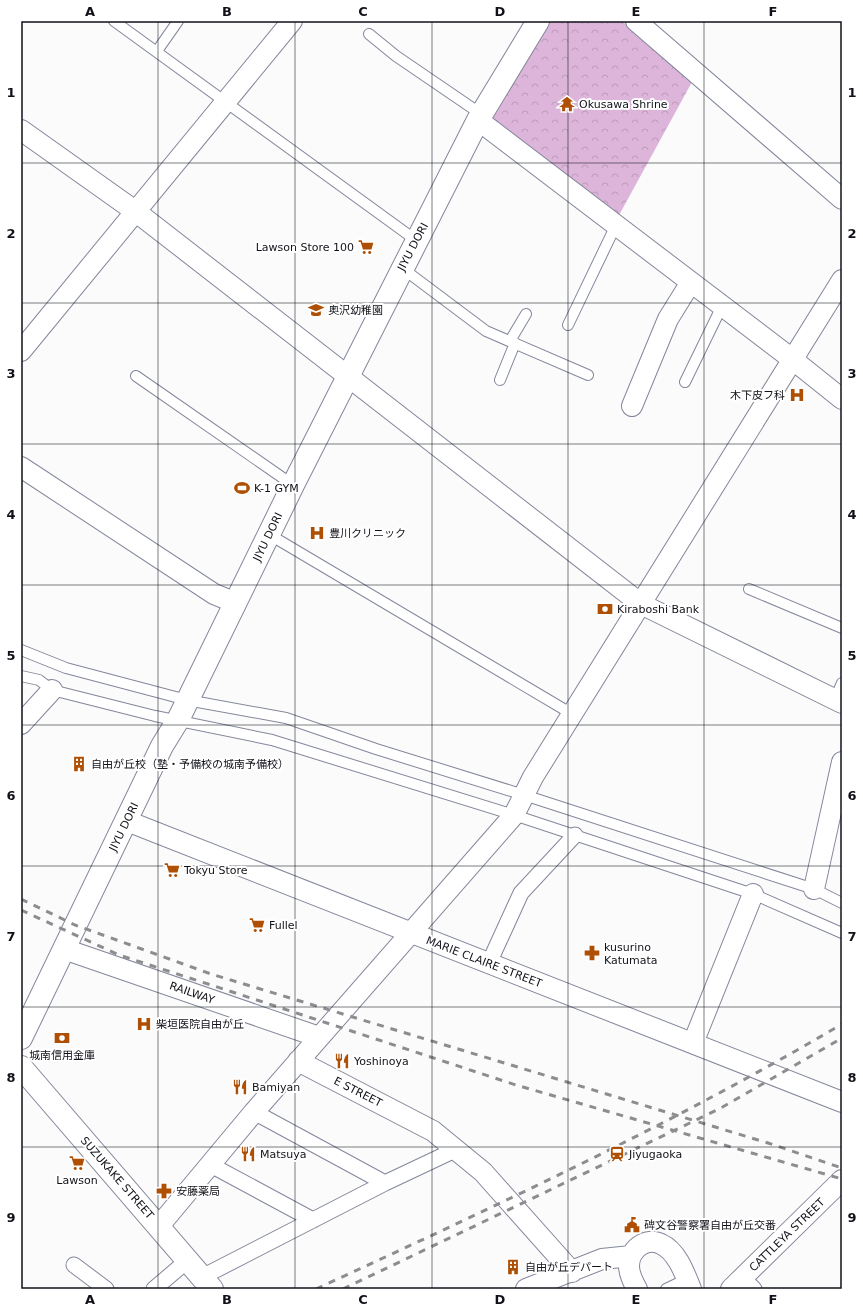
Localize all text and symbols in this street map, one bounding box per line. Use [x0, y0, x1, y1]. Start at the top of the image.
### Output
text: A [85, 4, 95, 19]
text: B [222, 4, 232, 19]
text: C [358, 4, 368, 19]
text: D [495, 4, 506, 19]
text: E [632, 4, 640, 19]
text: F [769, 4, 777, 19]
text: 1 [6, 85, 16, 100]
text: 1 [847, 85, 857, 100]
temple icon: Okusawa Shrine [558, 95, 576, 113]
place label: Okusawa Shrine [579, 98, 668, 111]
street label: JIYU DORI [394, 221, 431, 274]
text: 2 [6, 226, 16, 241]
text: 2 [847, 226, 857, 241]
supermarket icon: Lawson Store 100 [357, 238, 375, 256]
place label: Lawson Store 100 [256, 241, 354, 254]
school or university icon: 奥沢幼稚園 [307, 301, 325, 319]
place label: 奥沢幼稚園 [328, 304, 383, 317]
text: 3 [6, 366, 16, 381]
text: 3 [847, 366, 857, 381]
hospital icon: 木下皮フ科 [788, 386, 806, 404]
place label: 木下皮フ科 [730, 389, 785, 402]
sports icon: K-1 GYM [233, 479, 251, 497]
place label: K-1 GYM [254, 482, 299, 495]
text: 4 [6, 507, 16, 522]
text: 4 [847, 507, 857, 522]
street label: JIYU DORI [250, 510, 285, 564]
hospital icon: 豊川クリニック [308, 524, 326, 542]
place label: 豊川クリニック [329, 527, 406, 540]
bank icon: Kiraboshi Bank [596, 600, 614, 618]
place label: Kiraboshi Bank [617, 603, 700, 616]
text: 5 [6, 648, 16, 663]
text: 5 [847, 648, 857, 663]
building icon: 自由が丘校（塾・予備校の城南予備校） [70, 755, 88, 773]
place label: 自由が丘校（塾・予備校の城南予備校） [91, 758, 289, 771]
text: 6 [6, 788, 16, 803]
text: 6 [847, 788, 857, 803]
street label: JIYU DORI [106, 800, 141, 854]
supermarket icon: Tokyu Store [163, 861, 181, 879]
place label: Tokyu Store [183, 864, 248, 877]
supermarket icon: Fullel [248, 916, 266, 934]
place label: Fullel [269, 919, 298, 932]
text: 7 [6, 929, 16, 944]
text: 7 [847, 929, 857, 944]
street label: MARIE CLAIRE STREET [424, 934, 544, 990]
place label: kusurino Katumata [604, 941, 658, 967]
pharmacy icon: kusurino Katumata [583, 944, 601, 962]
street label: RAILWAY [168, 979, 216, 1007]
hospital icon: 柴垣医院自由が丘 [135, 1015, 153, 1033]
place label: 柴垣医院自由が丘 [156, 1018, 244, 1031]
bank icon: 城南信用金庫 [53, 1029, 71, 1047]
place label: 城南信用金庫 [29, 1049, 95, 1062]
restaurant icon: Yoshinoya [333, 1052, 351, 1070]
place label: Yoshinoya [353, 1055, 409, 1068]
text: 8 [6, 1070, 16, 1085]
text: 8 [847, 1070, 857, 1085]
street label: E STREET [332, 1074, 385, 1110]
restaurant icon: Bamiyan [231, 1078, 249, 1096]
place label: Bamiyan [252, 1081, 300, 1094]
street label: SUZUKAKE STREET [78, 1134, 156, 1222]
restaurant icon: Matsuya [239, 1145, 257, 1163]
station icon: Jiyugaoka [608, 1145, 626, 1163]
place label: Matsuya [260, 1148, 307, 1161]
place label: Jiyugaoka [628, 1148, 682, 1161]
supermarket icon: Lawson [68, 1154, 86, 1172]
place label: Lawson [56, 1174, 98, 1187]
pharmacy icon: 安藤薬局 [155, 1182, 173, 1200]
place label: 安藤薬局 [176, 1185, 220, 1198]
street label: CATTLEYA STREET [747, 1196, 828, 1274]
text: 9 [6, 1210, 16, 1225]
text: 9 [847, 1210, 857, 1225]
public building icon: 碑文谷警察署自由が丘交番 [623, 1216, 641, 1234]
place label: 碑文谷警察署自由が丘交番 [644, 1219, 776, 1232]
building icon: 自由が丘デパート [504, 1258, 522, 1276]
place label: 自由が丘デパート [525, 1261, 613, 1274]
text: A [85, 1292, 95, 1307]
text: B [222, 1292, 232, 1307]
text: C [358, 1292, 368, 1307]
text: D [495, 1292, 506, 1307]
text: E [632, 1292, 640, 1307]
text: F [769, 1292, 777, 1307]

